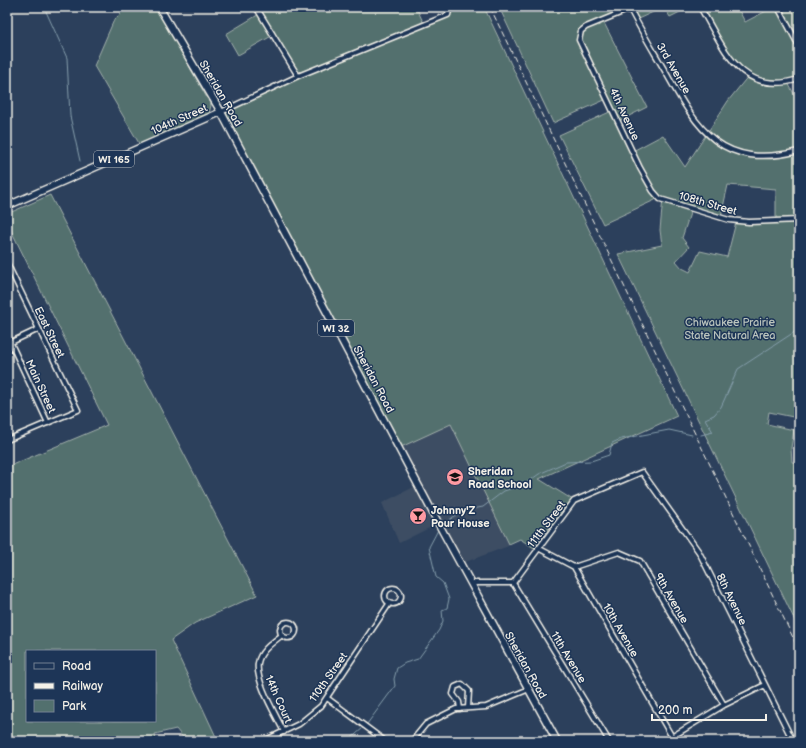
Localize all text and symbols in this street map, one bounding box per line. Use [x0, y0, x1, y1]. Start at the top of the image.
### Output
street label: 3rd Avenue [654, 40, 694, 96]
street label: Sheridan Road [196, 58, 245, 129]
street label: 4th Avenue [607, 86, 642, 143]
street label: 104th Street [149, 101, 210, 138]
road number: WI 165 [94, 151, 134, 167]
street label: 108th Street [677, 189, 739, 218]
street label: East Street [32, 305, 68, 360]
park label: Chiwaukee Prairie State Natural Area [684, 316, 776, 342]
road number: WI 32 [318, 320, 354, 336]
street label: Sheridan Road [350, 343, 397, 415]
street label: Main Street [23, 357, 59, 416]
place label: Sheridan Road School [468, 465, 532, 491]
school or university icon: Sheridan Road School [445, 467, 465, 487]
street label: 111th Street [525, 498, 569, 550]
place label: Johnny'Z Pour House [431, 504, 490, 530]
bar icon: Johnny'Z Pour House [408, 506, 428, 526]
street label: 9th Avenue [652, 571, 691, 626]
street label: 8th Avenue [713, 571, 750, 628]
street label: 10th Avenue [600, 601, 641, 660]
street label: 11th Avenue [548, 629, 589, 686]
street label: Sheridan Road [502, 630, 549, 701]
legend [26, 650, 156, 722]
street label: 110th Street [307, 650, 351, 705]
text: Road [62, 659, 91, 674]
street label: 14th Court [262, 673, 295, 726]
text: Railway [62, 679, 104, 694]
scale bar [652, 696, 766, 722]
text: Park [62, 699, 86, 714]
text: 200 m [658, 703, 692, 718]

